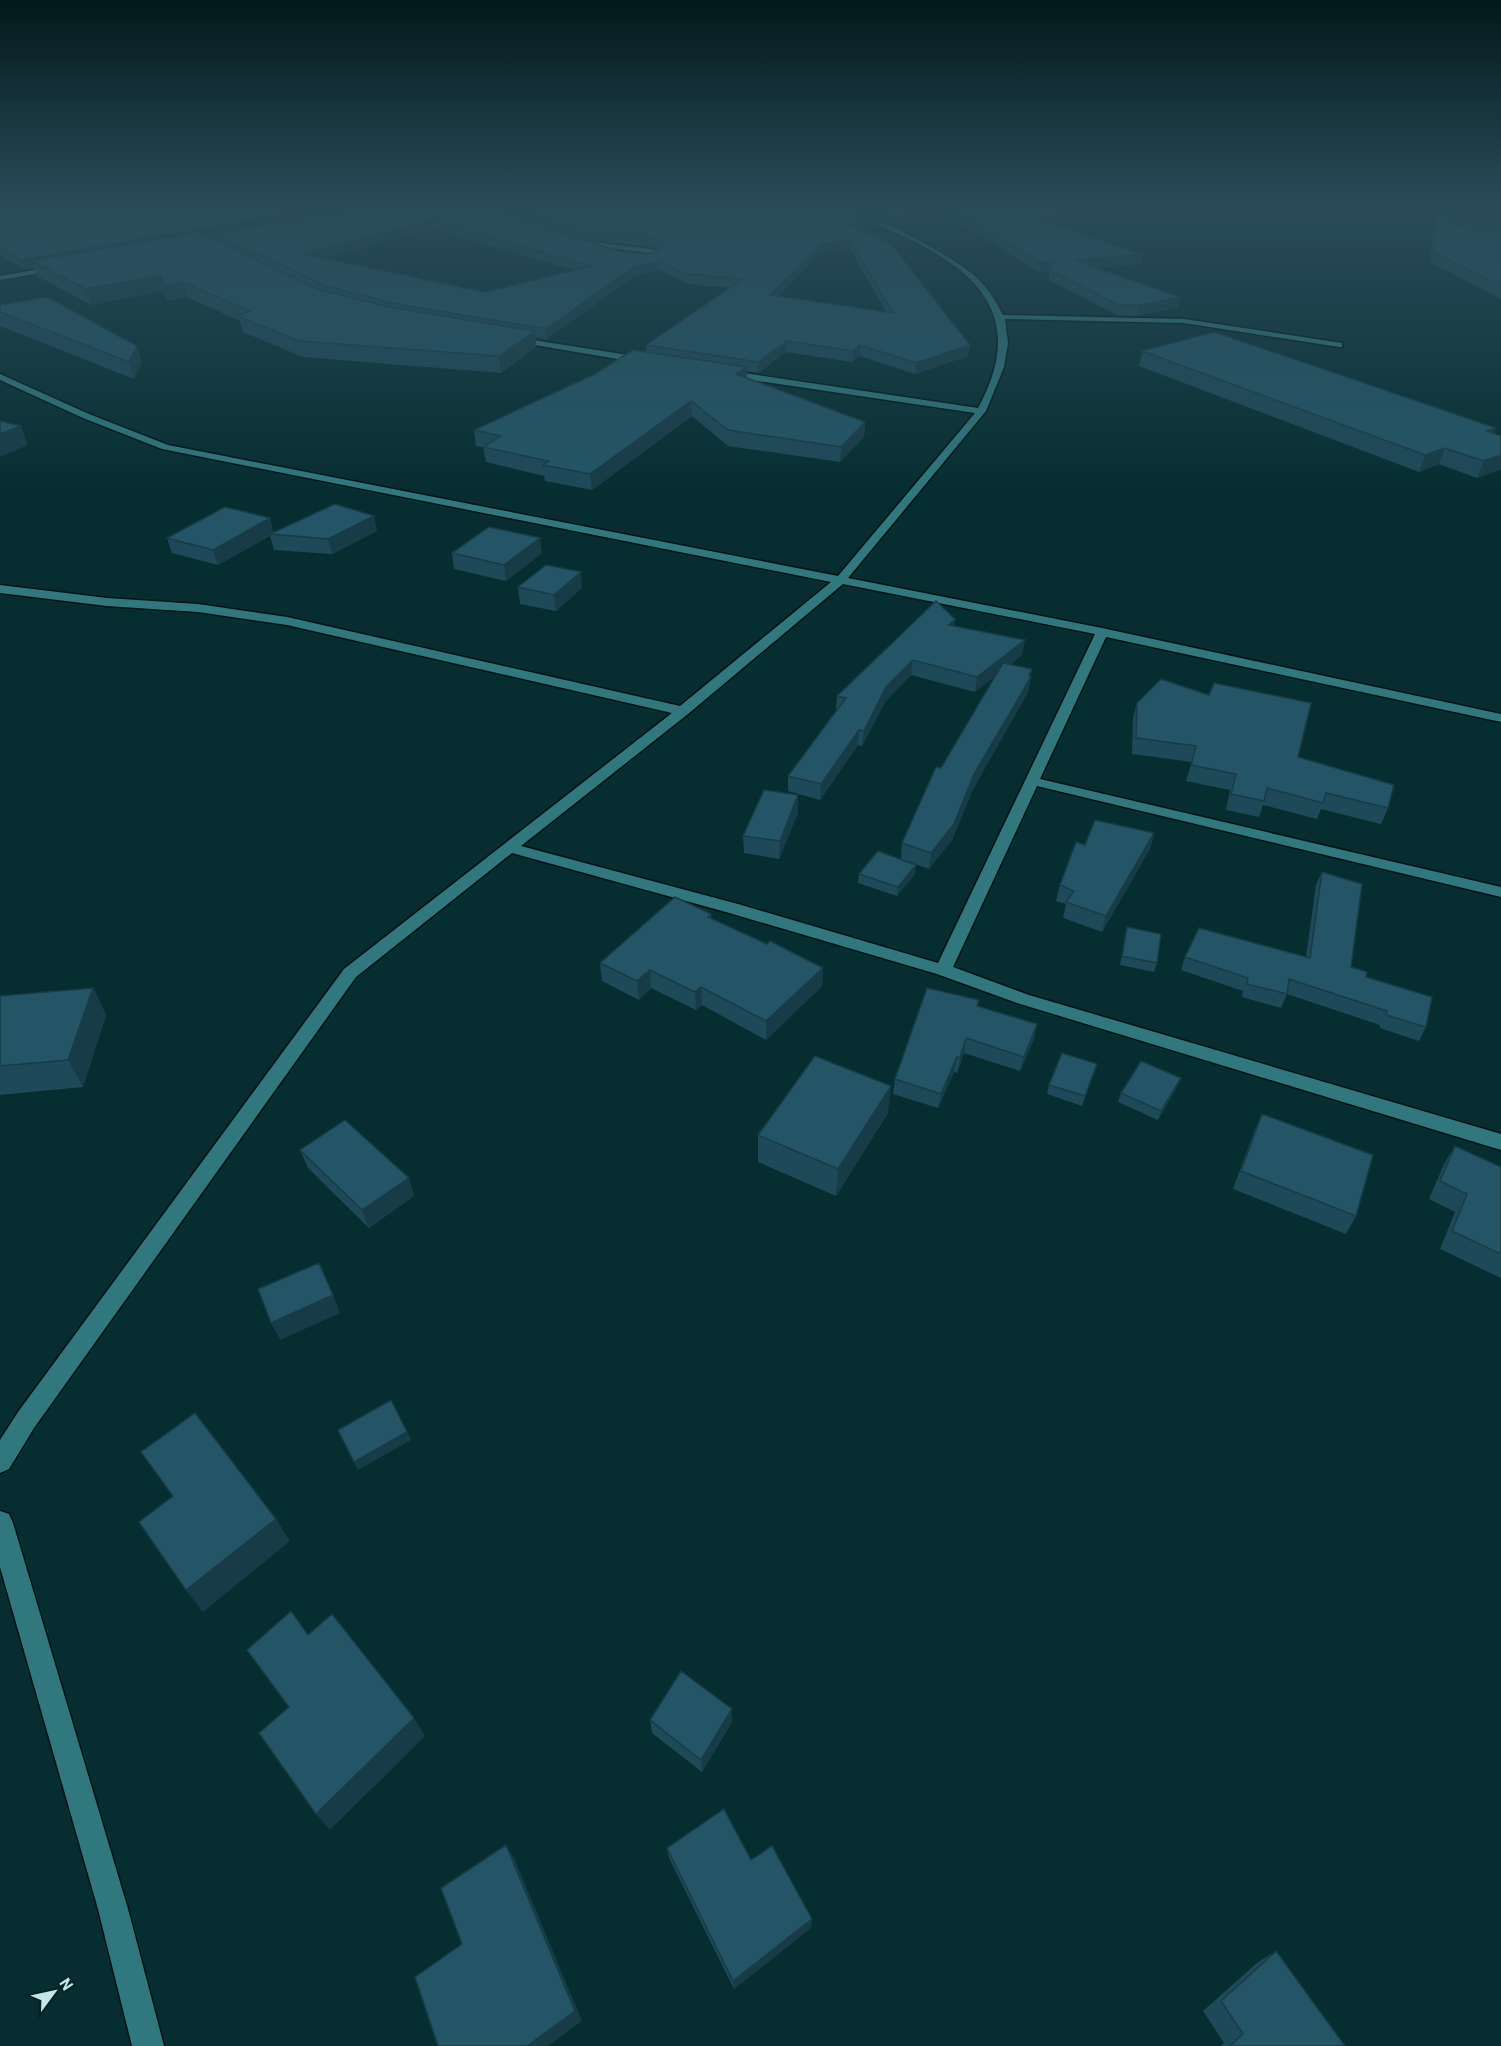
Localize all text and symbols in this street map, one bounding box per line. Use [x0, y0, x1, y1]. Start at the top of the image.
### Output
north arrow [24, 1962, 84, 2022]
text: N [56, 1974, 78, 1993]

